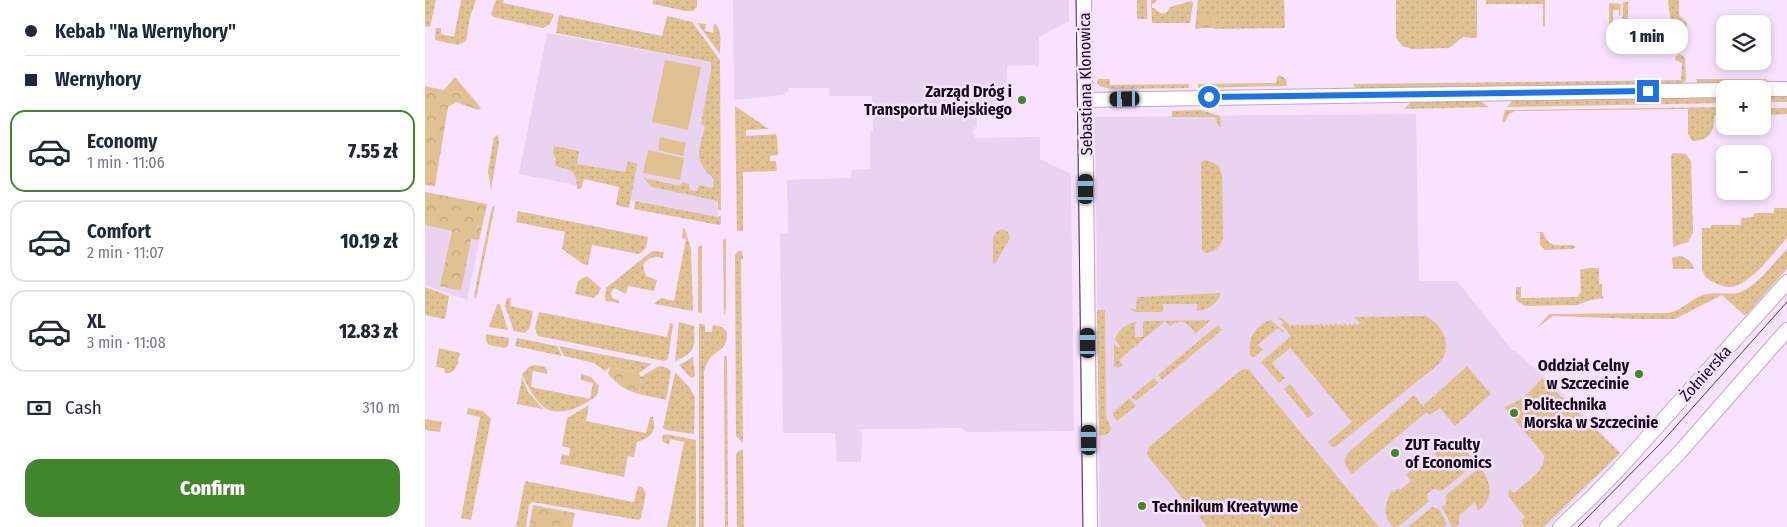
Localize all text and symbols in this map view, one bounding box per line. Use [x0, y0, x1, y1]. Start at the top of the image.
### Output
street label: Sebastiana Klonowica [1075, 12, 1096, 156]
map controls [1716, 15, 1771, 200]
button: layers [1716, 15, 1771, 70]
callout: 1 min [1607, 18, 1689, 54]
text: Kebab "Na Wernyhory" [55, 20, 236, 43]
text: 1 min [1630, 27, 1664, 46]
text: Wernyhory [55, 68, 141, 91]
route end [1637, 80, 1659, 102]
button: + [1716, 80, 1771, 135]
place label: Zarząd Dróg i Transportu Miejskiego [864, 82, 1012, 119]
route start [1198, 86, 1220, 108]
car [1109, 91, 1140, 107]
marker: Zarząd Dróg i Transportu Miejskiego [1016, 94, 1028, 106]
icon: car [27, 129, 72, 174]
text: Economy [87, 130, 157, 153]
text: 7.55 zł [348, 140, 398, 163]
button: − [1716, 145, 1771, 200]
text: 1 min · 11:06 [87, 153, 165, 172]
car [1078, 174, 1093, 204]
icon: car [27, 219, 72, 264]
text: Comfort [87, 220, 151, 243]
text: 10.19 zł [340, 230, 398, 253]
text: 2 min · 11:07 [87, 243, 164, 262]
icon: car [27, 309, 72, 354]
text: XL [87, 310, 106, 333]
text: 12.83 zł [339, 320, 398, 343]
car [1080, 328, 1095, 358]
text: 3 min · 11:08 [87, 333, 166, 352]
street label: Żołnierska [1676, 342, 1735, 405]
place label: Oddział Celny w Szczecinie [1538, 356, 1629, 393]
marker: Oddział Celny w Szczecinie [1633, 368, 1645, 380]
icon: cash [25, 394, 53, 422]
place label: Politechnika Morska w Szczecinie [1524, 395, 1658, 432]
text: Cash [65, 396, 102, 419]
text: 310 m [363, 398, 400, 417]
marker: Politechnika Morska w Szczecinie [1508, 407, 1520, 419]
car [1081, 425, 1096, 455]
place label: ZUT Faculty of Economics [1405, 435, 1492, 472]
marker: ZUT Faculty of Economics [1389, 447, 1401, 459]
button: Confirm [25, 459, 400, 517]
place label: Technikum Kreatywne [1152, 497, 1298, 516]
marker: Technikum Kreatywne [1136, 500, 1148, 512]

